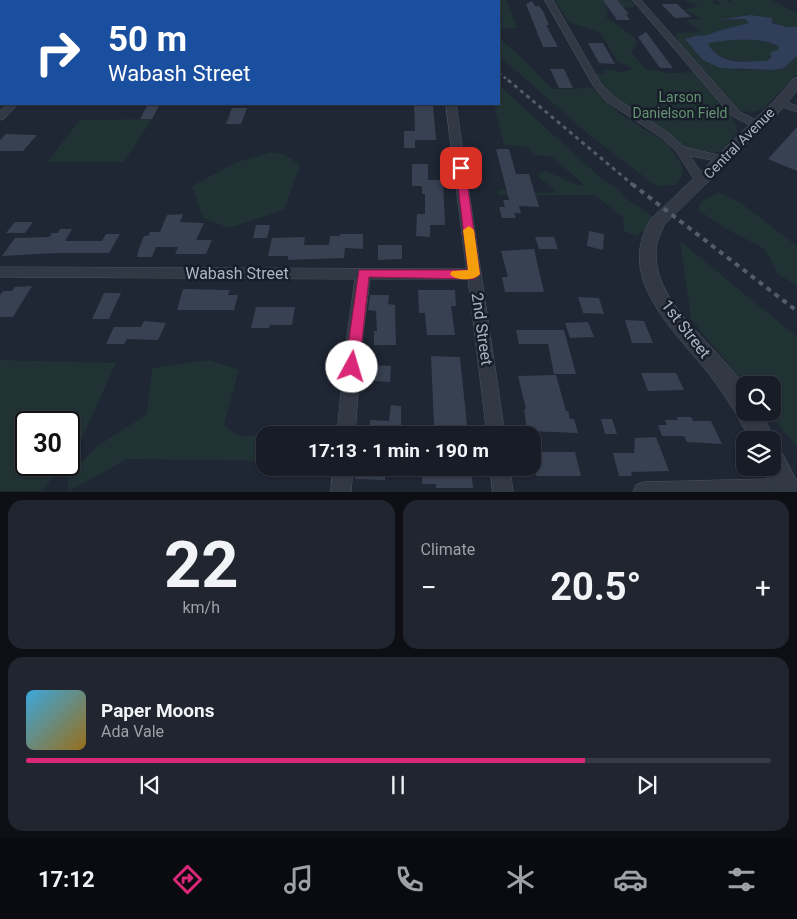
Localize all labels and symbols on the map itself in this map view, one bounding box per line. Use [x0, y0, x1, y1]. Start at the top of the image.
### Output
park label: Larson Danielson Field [632, 89, 728, 121]
street label: Central Avenue [700, 104, 778, 182]
pin [440, 147, 482, 189]
street label: Wabash Street [185, 264, 289, 283]
street label: 2nd Street [468, 292, 496, 366]
street label: 1st Street [657, 296, 715, 362]
position arrow [325, 340, 377, 392]
speed limit sign: 30 [15, 411, 80, 476]

